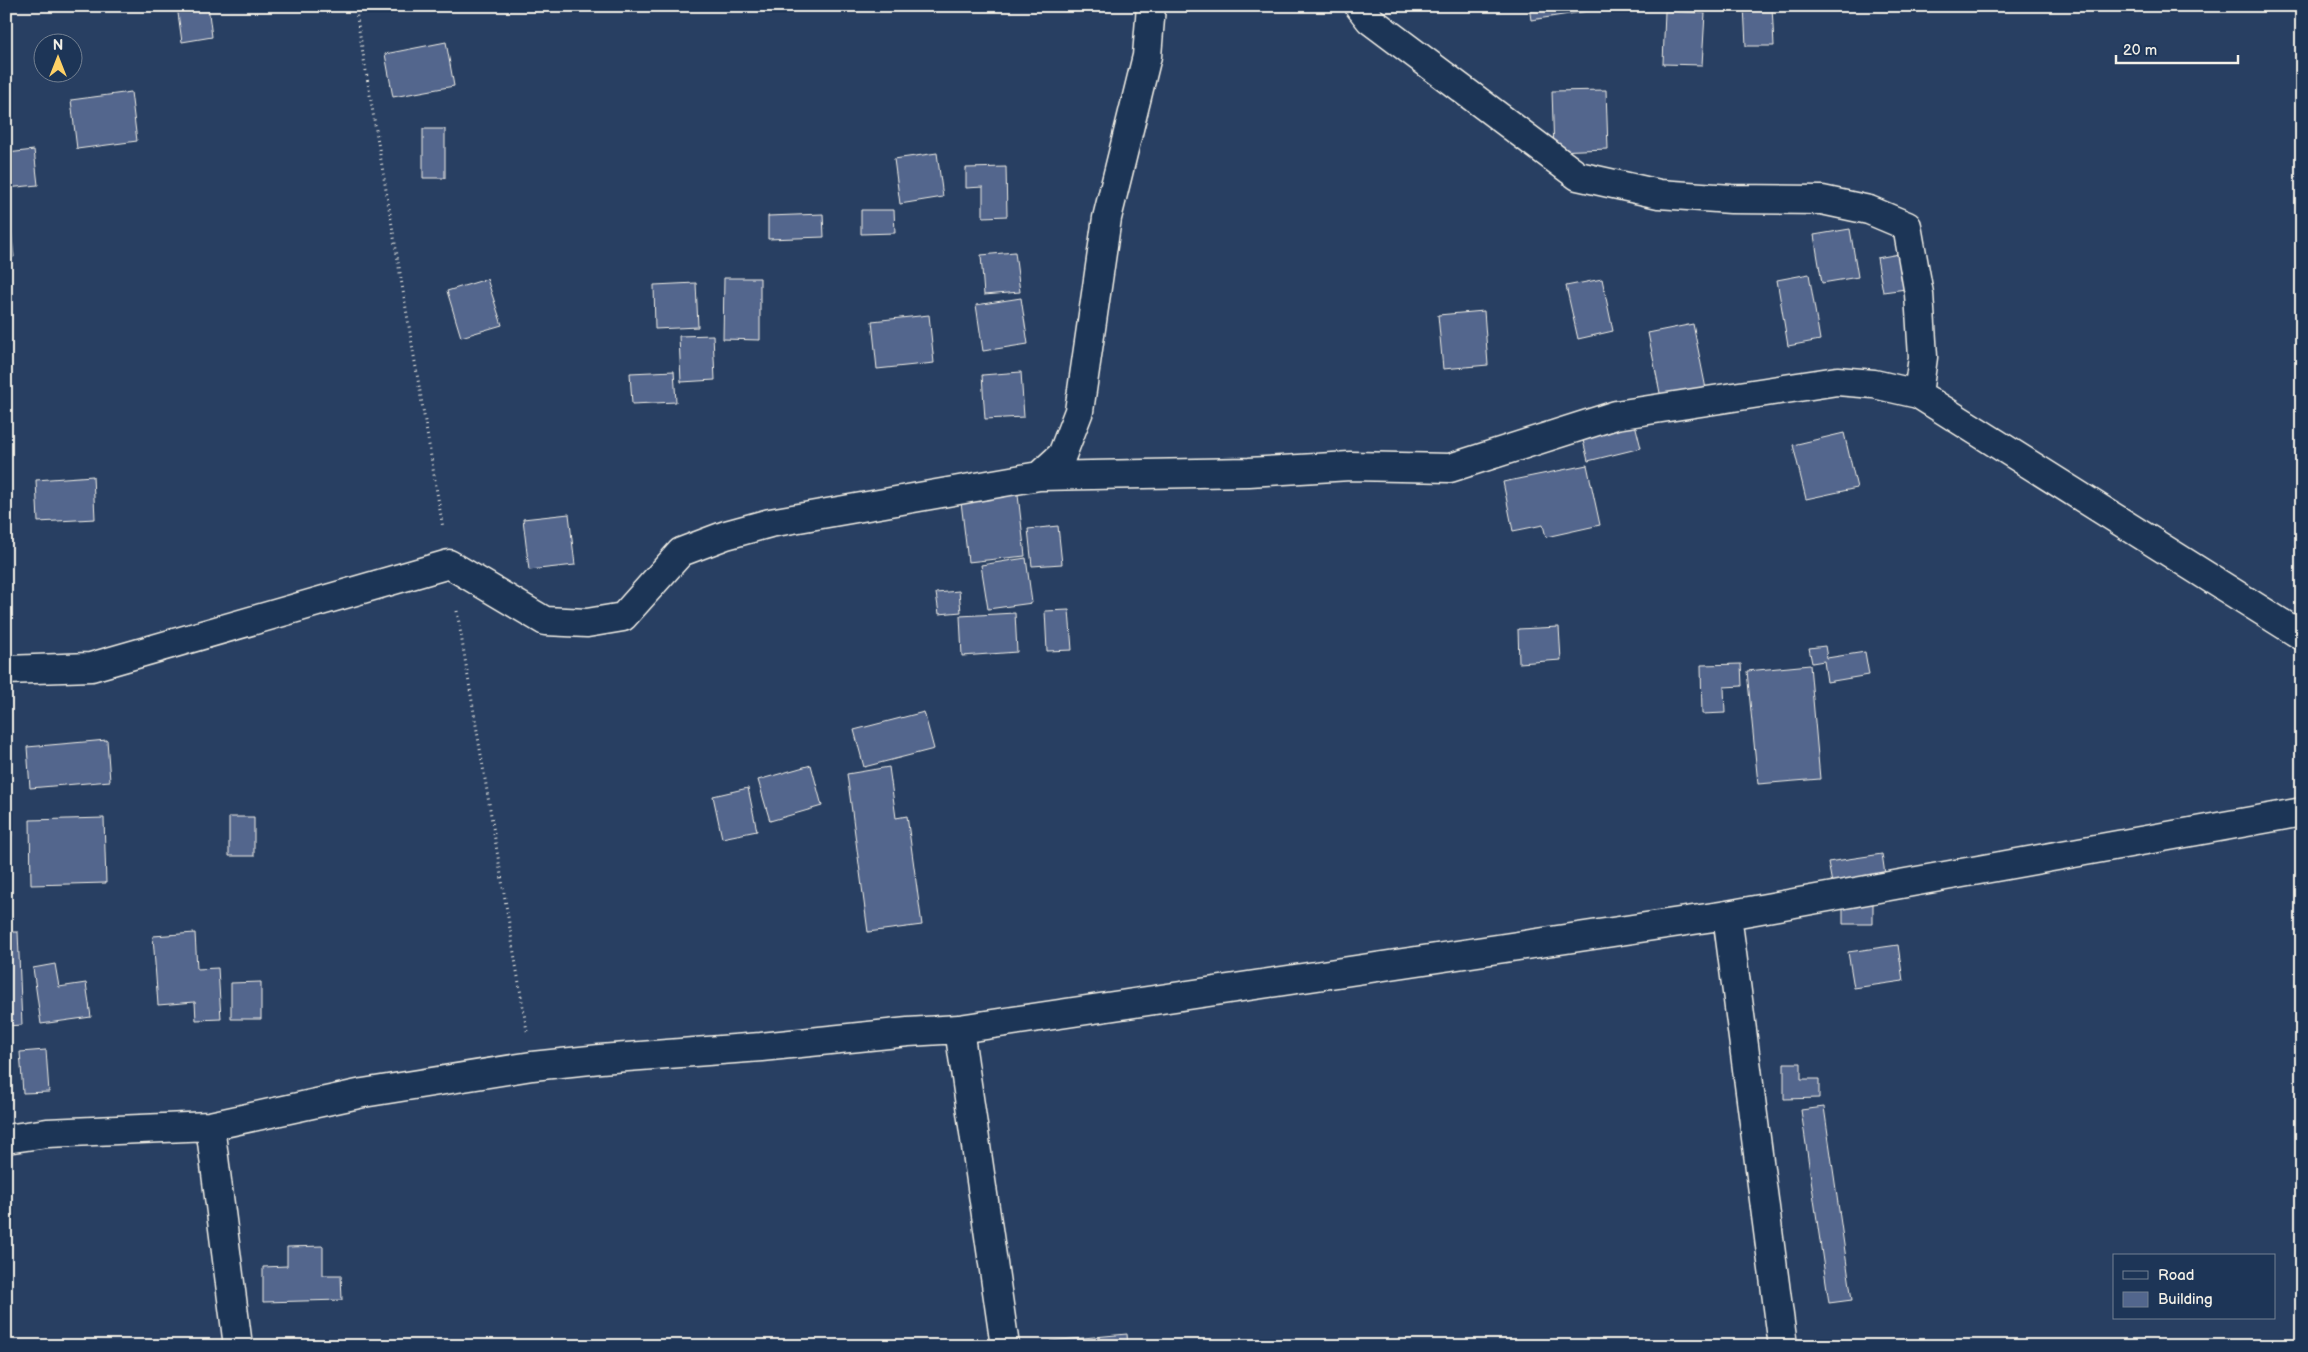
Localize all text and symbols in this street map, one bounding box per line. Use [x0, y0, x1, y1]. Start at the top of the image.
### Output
north arrow [32, 32, 82, 82]
scale bar [2116, 32, 2238, 64]
text: N [53, 37, 63, 54]
text: 20 m [2123, 41, 2157, 60]
legend [2113, 1254, 2276, 1320]
text: Road [2158, 1266, 2194, 1285]
text: Building [2158, 1290, 2213, 1309]

